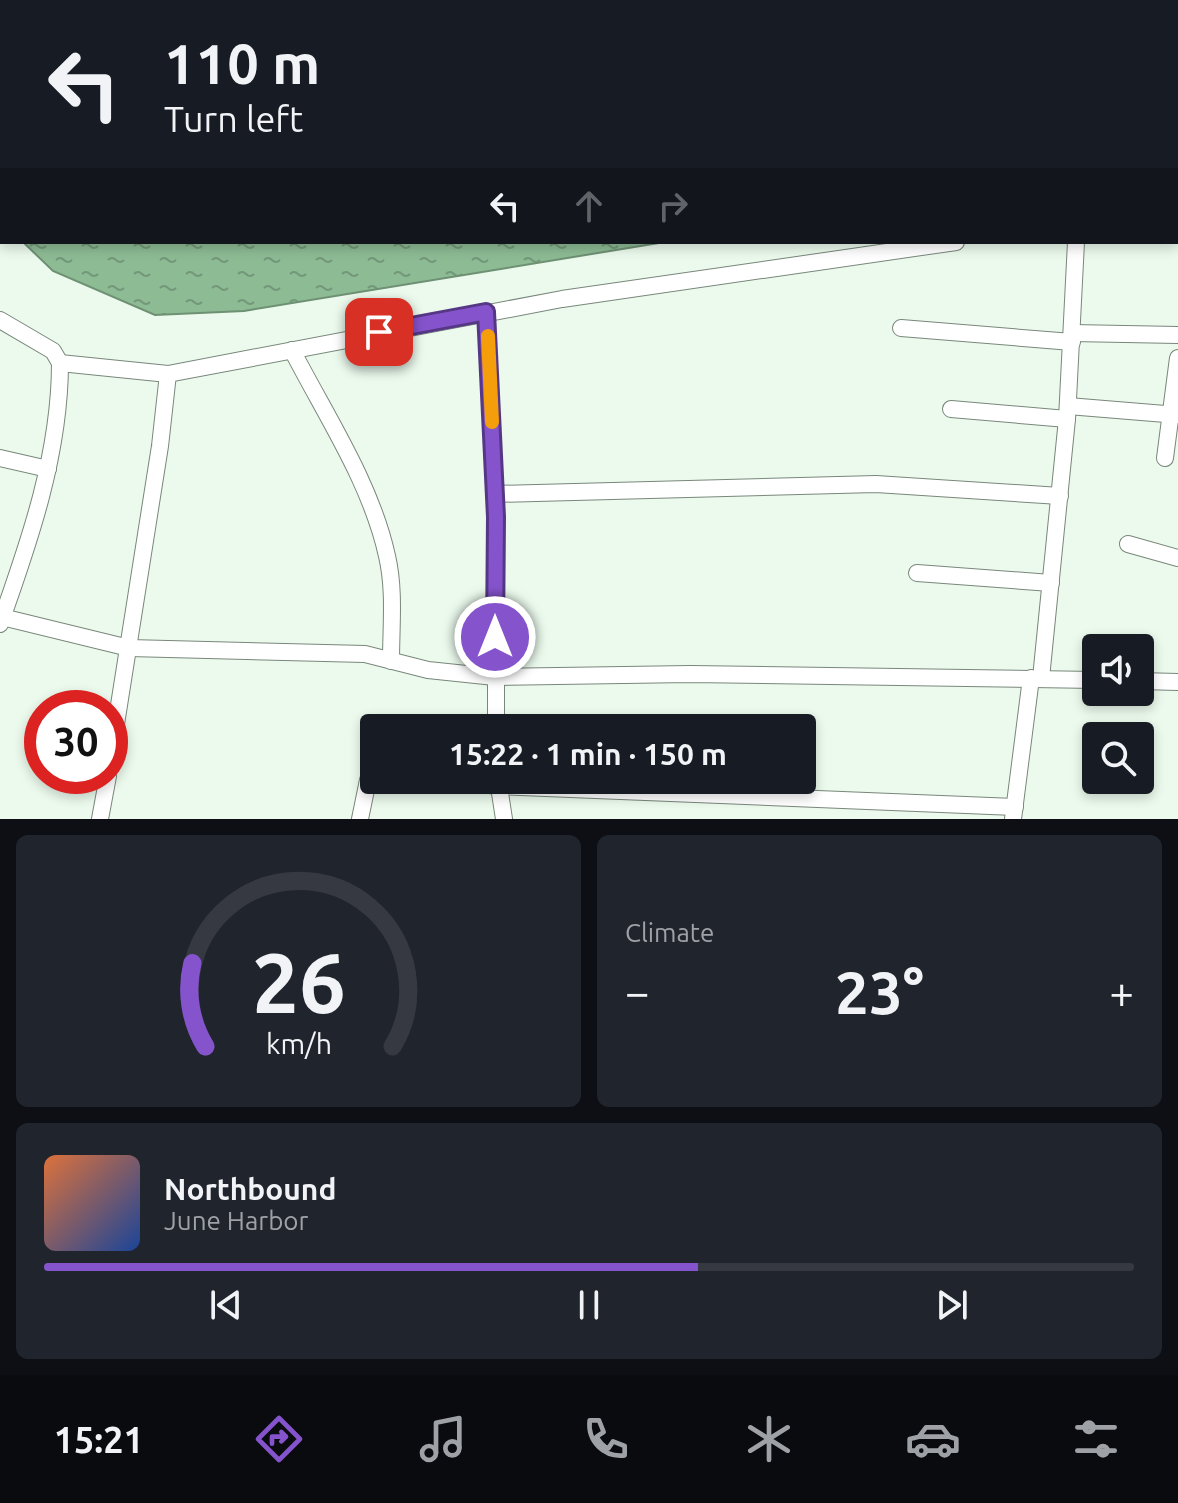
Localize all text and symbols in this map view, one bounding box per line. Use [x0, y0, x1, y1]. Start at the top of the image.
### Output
icon: left [32, 32, 136, 136]
text: 110 m [164, 32, 320, 95]
text: Turn left [164, 98, 303, 139]
icon: left [483, 184, 527, 228]
icon: ahead [567, 184, 611, 228]
icon: right [651, 184, 695, 228]
pin [345, 298, 413, 366]
icon: arrive [357, 310, 401, 354]
position arrow [453, 595, 537, 679]
map controls [1082, 634, 1154, 794]
button: sound [1082, 634, 1154, 706]
speed limit sign: 30 [24, 690, 128, 794]
button: search [1082, 722, 1154, 794]
text: 15:22 · 1 min · 150 m [449, 737, 727, 771]
text: Climate [625, 918, 714, 947]
text: 26 [252, 935, 345, 1029]
text: 23° [835, 958, 924, 1025]
text: − [625, 967, 650, 1016]
text: + [1109, 967, 1134, 1016]
text: km/h [266, 1027, 332, 1059]
text: Northbound [164, 1172, 336, 1206]
text: June Harbor [164, 1206, 308, 1235]
icon: previous [204, 1283, 248, 1327]
icon: pause [567, 1283, 611, 1327]
icon: next [930, 1283, 974, 1327]
icon: directions [251, 1411, 307, 1467]
icon: music [415, 1411, 471, 1467]
icon: phone [578, 1411, 634, 1467]
icon: climate [741, 1411, 797, 1467]
icon: car [905, 1411, 961, 1467]
icon: filters [1068, 1411, 1124, 1467]
text: 15:21 [54, 1419, 144, 1460]

